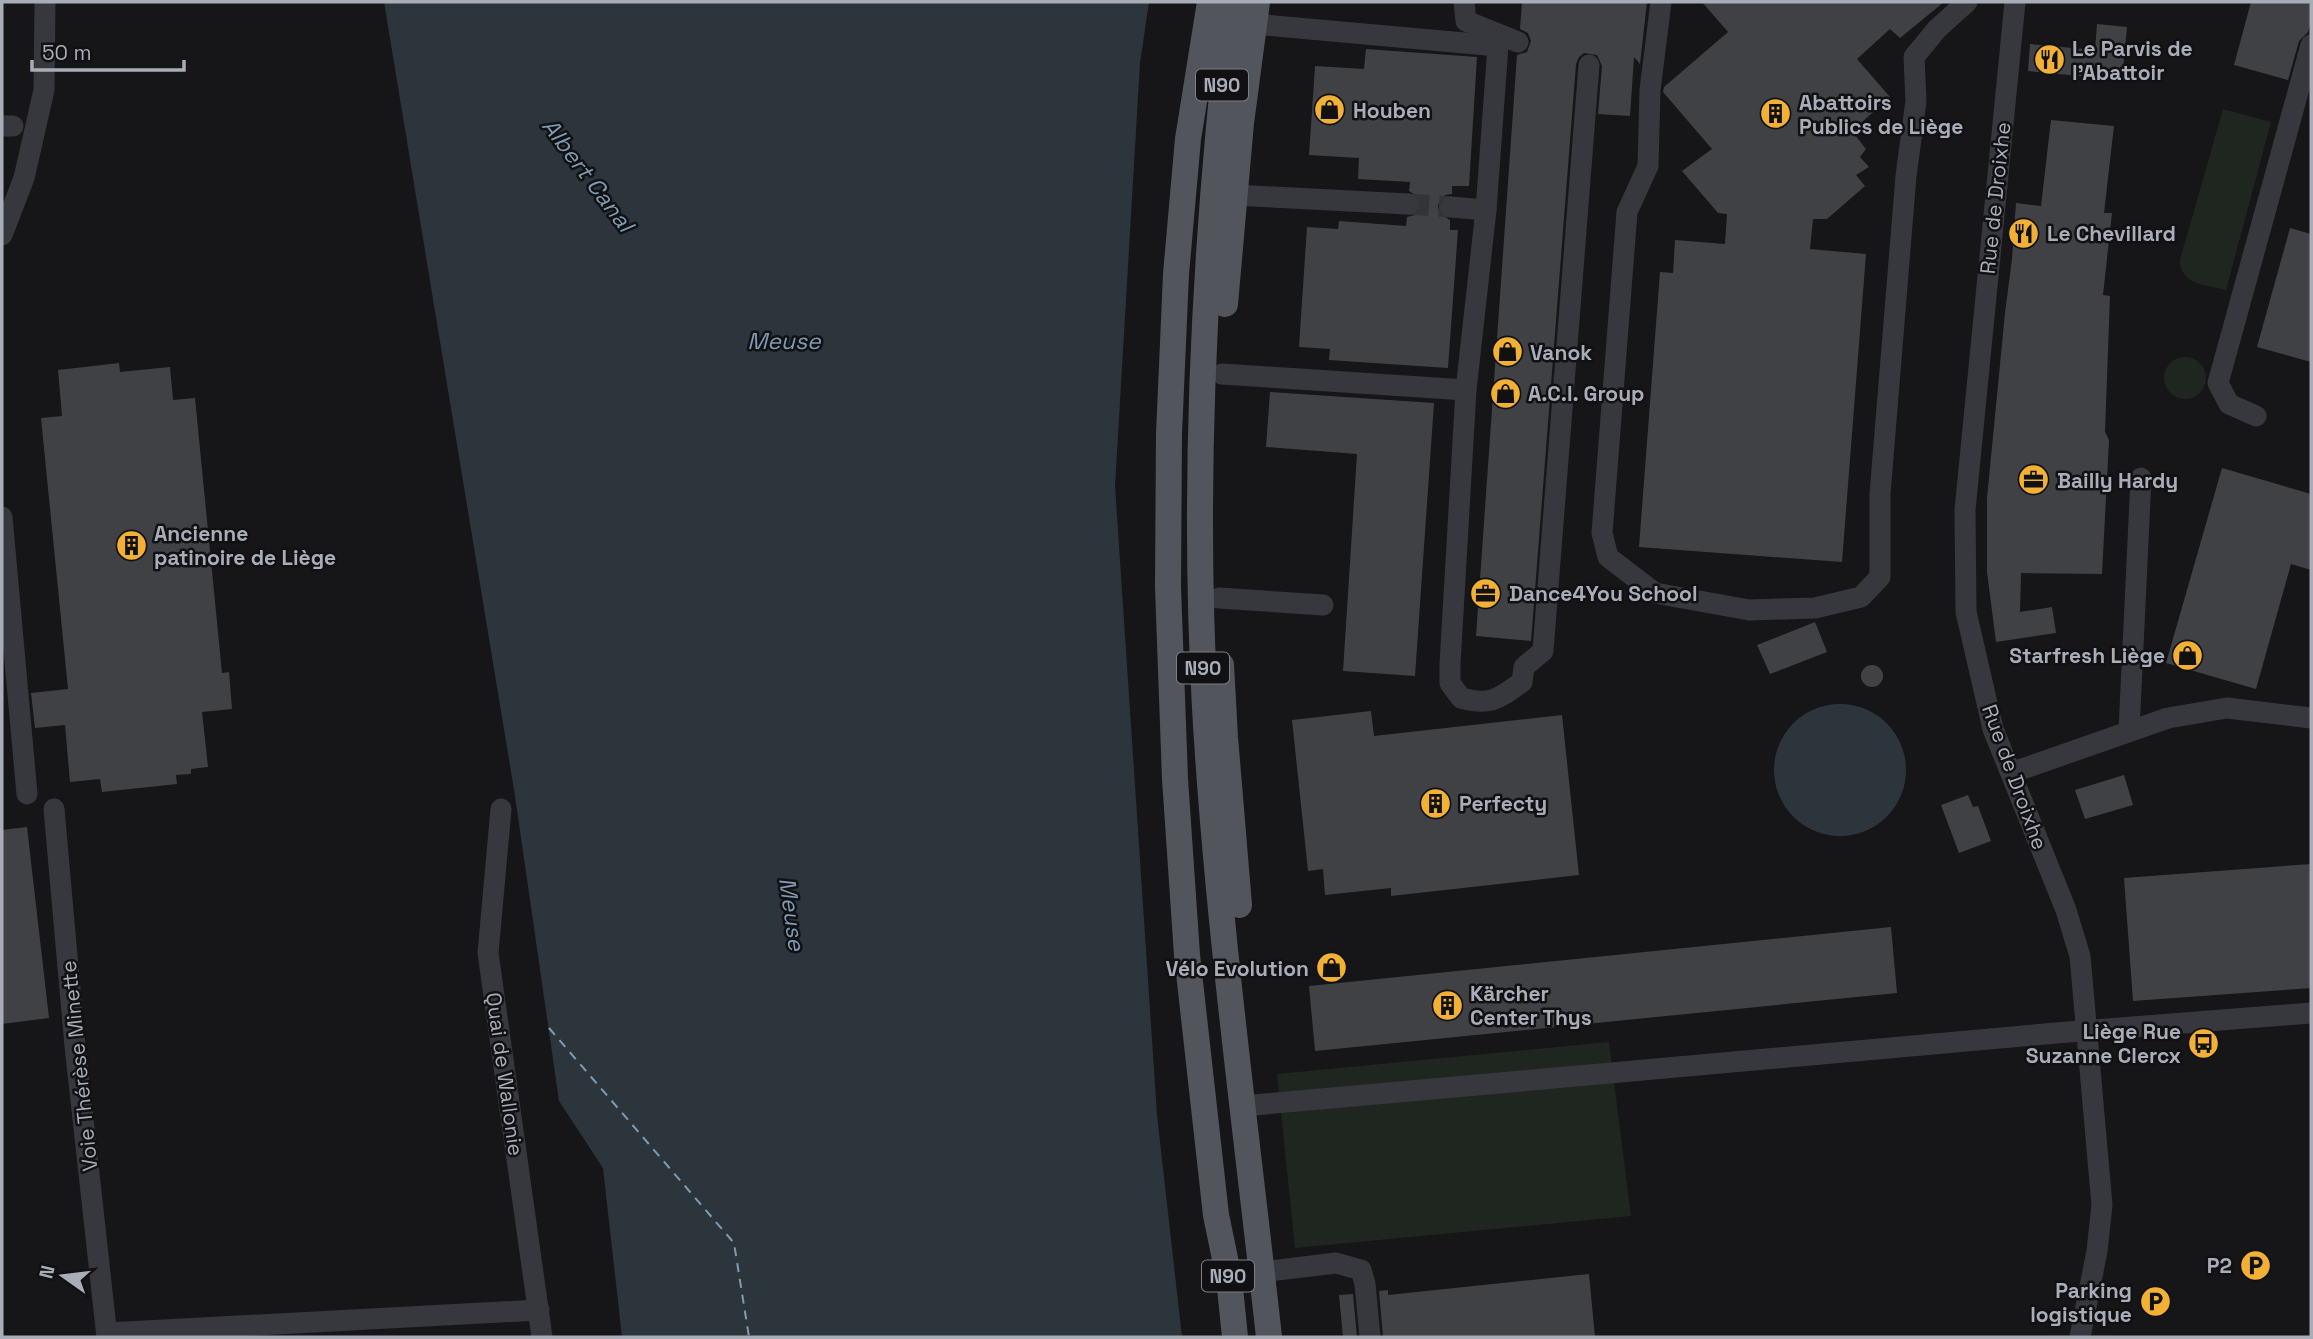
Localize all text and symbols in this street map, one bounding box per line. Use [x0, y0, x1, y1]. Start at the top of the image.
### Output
scale bar [32, 28, 184, 72]
place label: Le Parvis de l'Abattoir [2072, 35, 2193, 86]
text: 50 m [42, 39, 92, 66]
restaurant icon: Le Parvis de l'Abattoir [2032, 43, 2066, 77]
road number: N90 [1196, 69, 1248, 100]
place label: Abattoirs Publics de Liège [1799, 89, 1963, 140]
shop icon: Houben [1313, 93, 1347, 127]
place label: Houben [1353, 97, 1431, 124]
building icon: Abattoirs Publics de Liège [1759, 97, 1793, 131]
water label: Albert Canal [535, 112, 642, 240]
street label: Rue de Droixhe [1974, 121, 2016, 275]
restaurant icon: Le Chevillard [2007, 216, 2041, 250]
place label: Le Chevillard [2047, 220, 2176, 247]
water label: Meuse [747, 326, 822, 356]
shop icon: Vanok [1490, 335, 1524, 369]
place label: Vanok [1530, 339, 1592, 366]
shop icon: A.C.I. Group [1488, 376, 1522, 410]
place label: A.C.I. Group [1528, 380, 1645, 407]
office icon: Bailly Hardy [2017, 463, 2051, 497]
place label: Bailly Hardy [2057, 467, 2178, 494]
place label: Ancienne patinoire de Liège [154, 520, 336, 571]
building icon: Ancienne patinoire de Liège [114, 528, 148, 562]
office icon: Dance4You School [1469, 576, 1503, 610]
place label: Dance4You School [1509, 580, 1697, 607]
shop icon: Starfresh Liège [2171, 638, 2205, 672]
place label: Starfresh Liège [2009, 642, 2165, 669]
road number: N90 [1177, 652, 1229, 684]
street label: Rue de Droixhe [1976, 701, 2054, 853]
building icon: Perfecty [1419, 786, 1453, 820]
place label: Perfecty [1459, 790, 1547, 817]
water label: Meuse [772, 876, 812, 954]
shop icon: Vélo Evolution [1315, 951, 1349, 985]
place label: Vélo Evolution [1166, 955, 1309, 982]
street label: Voie Thérèse Minette [55, 959, 103, 1173]
place label: Kärcher Center Thys [1470, 980, 1592, 1031]
building icon: Kärcher Center Thys [1430, 988, 1464, 1022]
street label: Quai de Wallonie [480, 991, 530, 1157]
place label: Liège Rue Suzanne Clercx [2026, 1018, 2181, 1069]
bus stop icon: Liège Rue Suzanne Clercx [2187, 1026, 2221, 1060]
north arrow [28, 1241, 98, 1311]
parking icon: P2 [2238, 1248, 2272, 1282]
place label: P2 [2207, 1252, 2232, 1279]
road number: N90 [1202, 1260, 1254, 1292]
text: N [33, 1263, 61, 1281]
place label: Parking logistique [2030, 1277, 2132, 1328]
parking icon: Parking logistique [2138, 1285, 2172, 1319]

